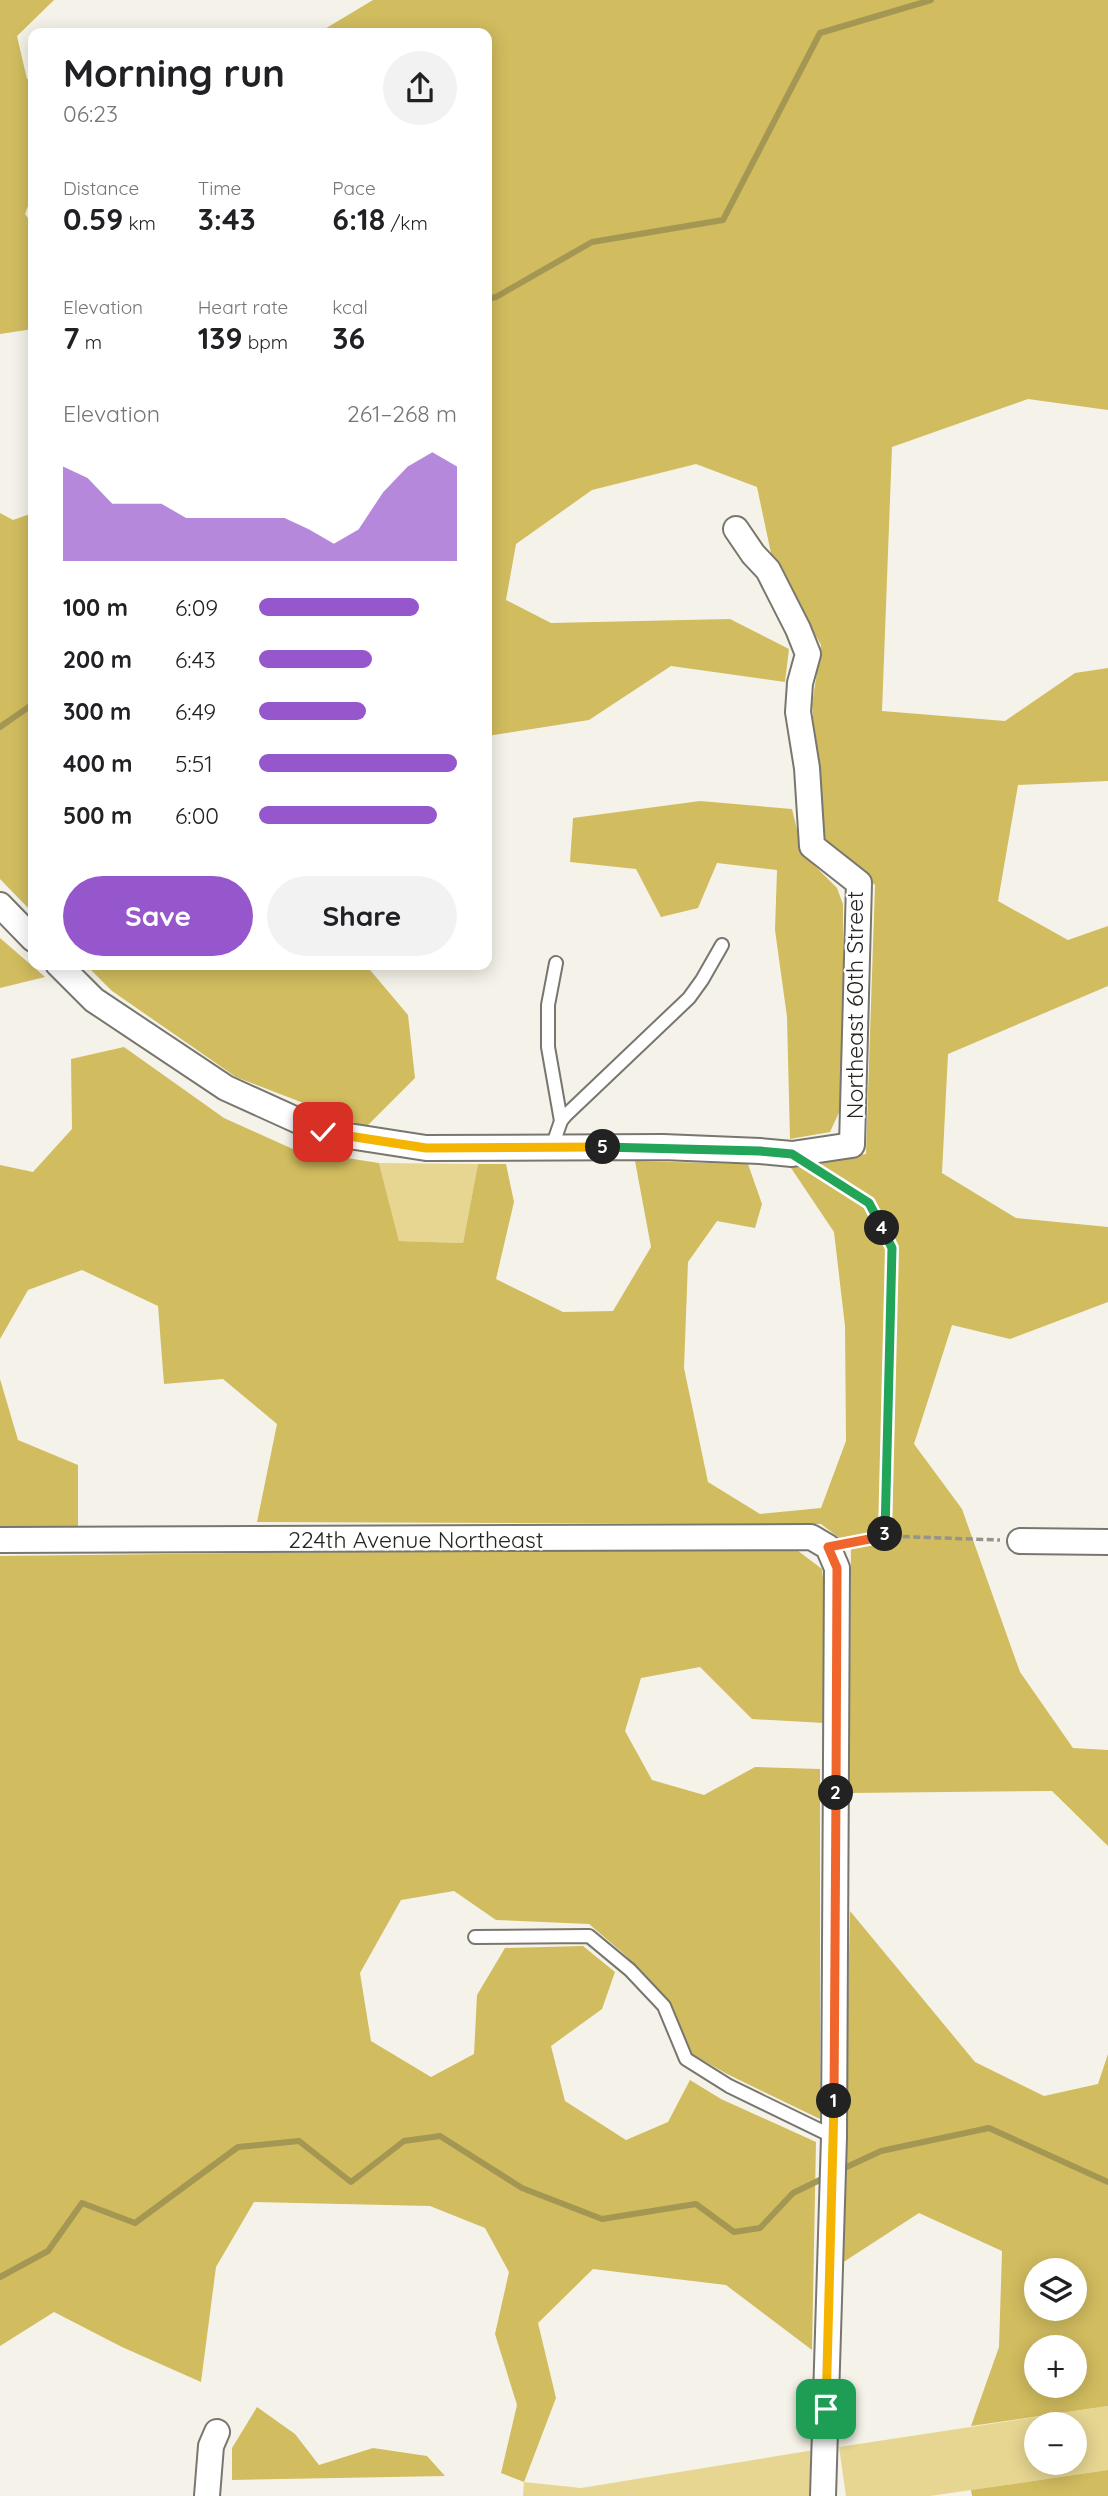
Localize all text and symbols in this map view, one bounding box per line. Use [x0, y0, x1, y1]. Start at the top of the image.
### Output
text: Morning run [63, 49, 285, 97]
button: share [383, 51, 457, 125]
text: 06:23 [63, 99, 118, 128]
text: Distance [63, 176, 139, 200]
text: Time [198, 176, 241, 200]
text: Pace [332, 176, 376, 200]
text: 0.59 [63, 200, 123, 238]
text: 3:43 [198, 200, 256, 238]
text: 6:18 [332, 200, 385, 238]
text: km [123, 211, 156, 235]
text: /km [385, 211, 428, 235]
text: Elevation [63, 295, 143, 319]
text: Heart rate [198, 295, 288, 319]
text: kcal [332, 295, 368, 319]
text: 7 [63, 319, 79, 357]
text: 139 [198, 319, 242, 357]
text: 36 [332, 319, 365, 357]
text: m [79, 330, 102, 354]
text: bpm [242, 330, 288, 354]
text: Elevation [63, 399, 160, 428]
text: 261–268 m [347, 399, 457, 428]
text: 100 m [63, 593, 128, 622]
text: 6:09 [175, 593, 218, 622]
text: 200 m [63, 645, 132, 674]
text: 6:43 [175, 645, 216, 674]
text: 300 m [63, 697, 131, 726]
text: 6:49 [175, 697, 216, 726]
text: 400 m [63, 749, 132, 778]
text: 5:51 [175, 749, 213, 778]
text: 500 m [63, 801, 132, 830]
text: 6:00 [175, 801, 219, 830]
button: Save [63, 876, 253, 956]
button: Share [267, 876, 457, 956]
street label: Northeast 60th Street [840, 891, 869, 1119]
pin [293, 1102, 353, 1162]
icon: check [304, 1113, 342, 1151]
pin: 5 [586, 1130, 620, 1164]
text: 5 [597, 1134, 608, 1158]
pin: 4 [864, 1210, 900, 1246]
text: 4 [876, 1215, 887, 1239]
pin: 3 [868, 1516, 903, 1552]
text: 3 [879, 1521, 890, 1545]
street label: 224th Avenue Northeast [288, 1525, 544, 1554]
pin: 2 [818, 1776, 854, 1811]
text: 2 [830, 1780, 841, 1804]
pin: 1 [816, 2084, 852, 2118]
text: 1 [830, 2088, 837, 2112]
map controls [1024, 2258, 1087, 2475]
button: layers [1024, 2258, 1087, 2321]
button: + [1024, 2335, 1087, 2398]
pin [796, 2379, 856, 2439]
icon: arrive [807, 2390, 845, 2428]
button: − [1024, 2412, 1087, 2475]

